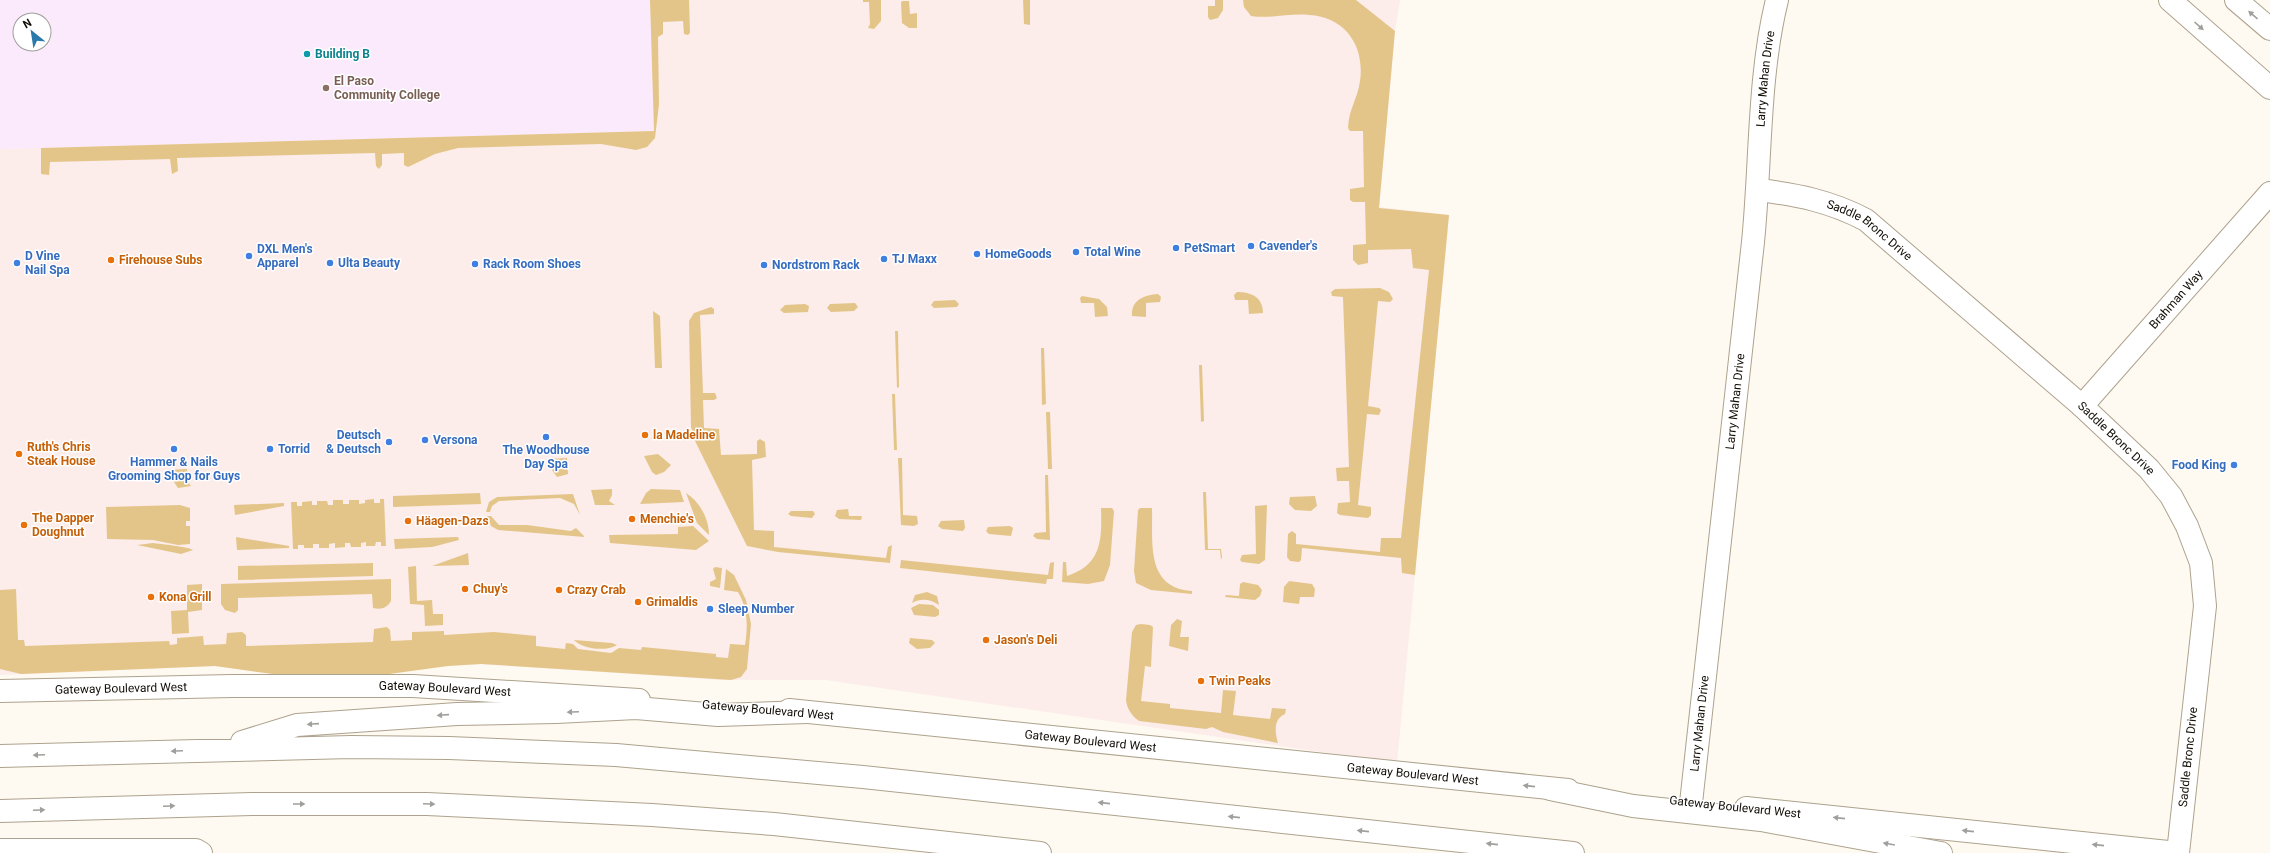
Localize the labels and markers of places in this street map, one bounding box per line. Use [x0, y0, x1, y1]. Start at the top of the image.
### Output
place label: Building B [315, 47, 370, 61]
marker: Building B [302, 49, 312, 59]
place label: El Paso Community College [334, 74, 440, 102]
marker: El Paso Community College [321, 83, 331, 93]
place label: Cavender's [1259, 239, 1318, 253]
place label: PetSmart [1184, 241, 1235, 255]
marker: Cavender's [1246, 241, 1256, 251]
place label: DXL Men's Apparel [257, 242, 313, 270]
marker: PetSmart [1171, 243, 1181, 253]
place label: Total Wine [1084, 245, 1141, 259]
place label: HomeGoods [985, 247, 1052, 261]
marker: Total Wine [1071, 247, 1081, 257]
place label: D Vine Nail Spa [25, 249, 70, 277]
marker: HomeGoods [972, 249, 982, 259]
marker: DXL Men's Apparel [244, 251, 254, 261]
place label: TJ Maxx [892, 252, 938, 266]
place label: Firehouse Subs [119, 253, 202, 267]
marker: TJ Maxx [879, 254, 889, 264]
marker: Firehouse Subs [106, 255, 116, 265]
place label: Ulta Beauty [338, 256, 401, 270]
place label: Rack Room Shoes [483, 257, 581, 271]
marker: D Vine Nail Spa [12, 258, 22, 268]
marker: Ulta Beauty [325, 258, 335, 268]
place label: Nordstrom Rack [772, 258, 860, 272]
marker: Rack Room Shoes [470, 259, 480, 269]
marker: Nordstrom Rack [759, 260, 769, 270]
place label: Deutsch & Deutsch [326, 428, 381, 456]
place label: la Madeline [653, 428, 716, 442]
marker: la Madeline [640, 430, 650, 440]
marker: The Woodhouse Day Spa [541, 432, 551, 442]
place label: Versona [433, 433, 478, 447]
marker: Versona [420, 435, 430, 445]
marker: Deutsch & Deutsch [384, 437, 394, 447]
place label: Ruth's Chris Steak House [27, 440, 96, 468]
place label: Torrid [278, 442, 310, 456]
place label: The Woodhouse Day Spa [502, 443, 590, 471]
marker: Hammer & Nails Grooming Shop for Guys [169, 444, 179, 454]
marker: Torrid [265, 444, 275, 454]
marker: Ruth's Chris Steak House [14, 449, 24, 459]
place label: Hammer & Nails Grooming Shop for Guys [108, 455, 240, 483]
place label: Food King [2172, 458, 2226, 472]
marker: Food King [2229, 460, 2239, 470]
place label: The Dapper Doughnut [32, 511, 95, 539]
place label: Menchie's [640, 512, 694, 526]
place label: Häagen-Dazs [416, 514, 489, 528]
marker: Menchie's [627, 514, 637, 524]
marker: Häagen-Dazs [403, 516, 413, 526]
marker: The Dapper Doughnut [19, 520, 29, 530]
place label: Chuy's [473, 582, 508, 596]
place label: Crazy Crab [567, 583, 626, 597]
marker: Chuy's [460, 584, 470, 594]
marker: Crazy Crab [554, 585, 564, 595]
place label: Kona Grill [159, 590, 211, 604]
marker: Kona Grill [146, 592, 156, 602]
place label: Grimaldis [646, 595, 698, 609]
marker: Grimaldis [633, 597, 643, 607]
place label: Sleep Number [718, 602, 795, 616]
marker: Sleep Number [705, 604, 715, 614]
place label: Jason's Deli [994, 633, 1057, 647]
marker: Jason's Deli [981, 635, 991, 645]
place label: Twin Peaks [1209, 674, 1271, 688]
marker: Twin Peaks [1196, 676, 1206, 686]

